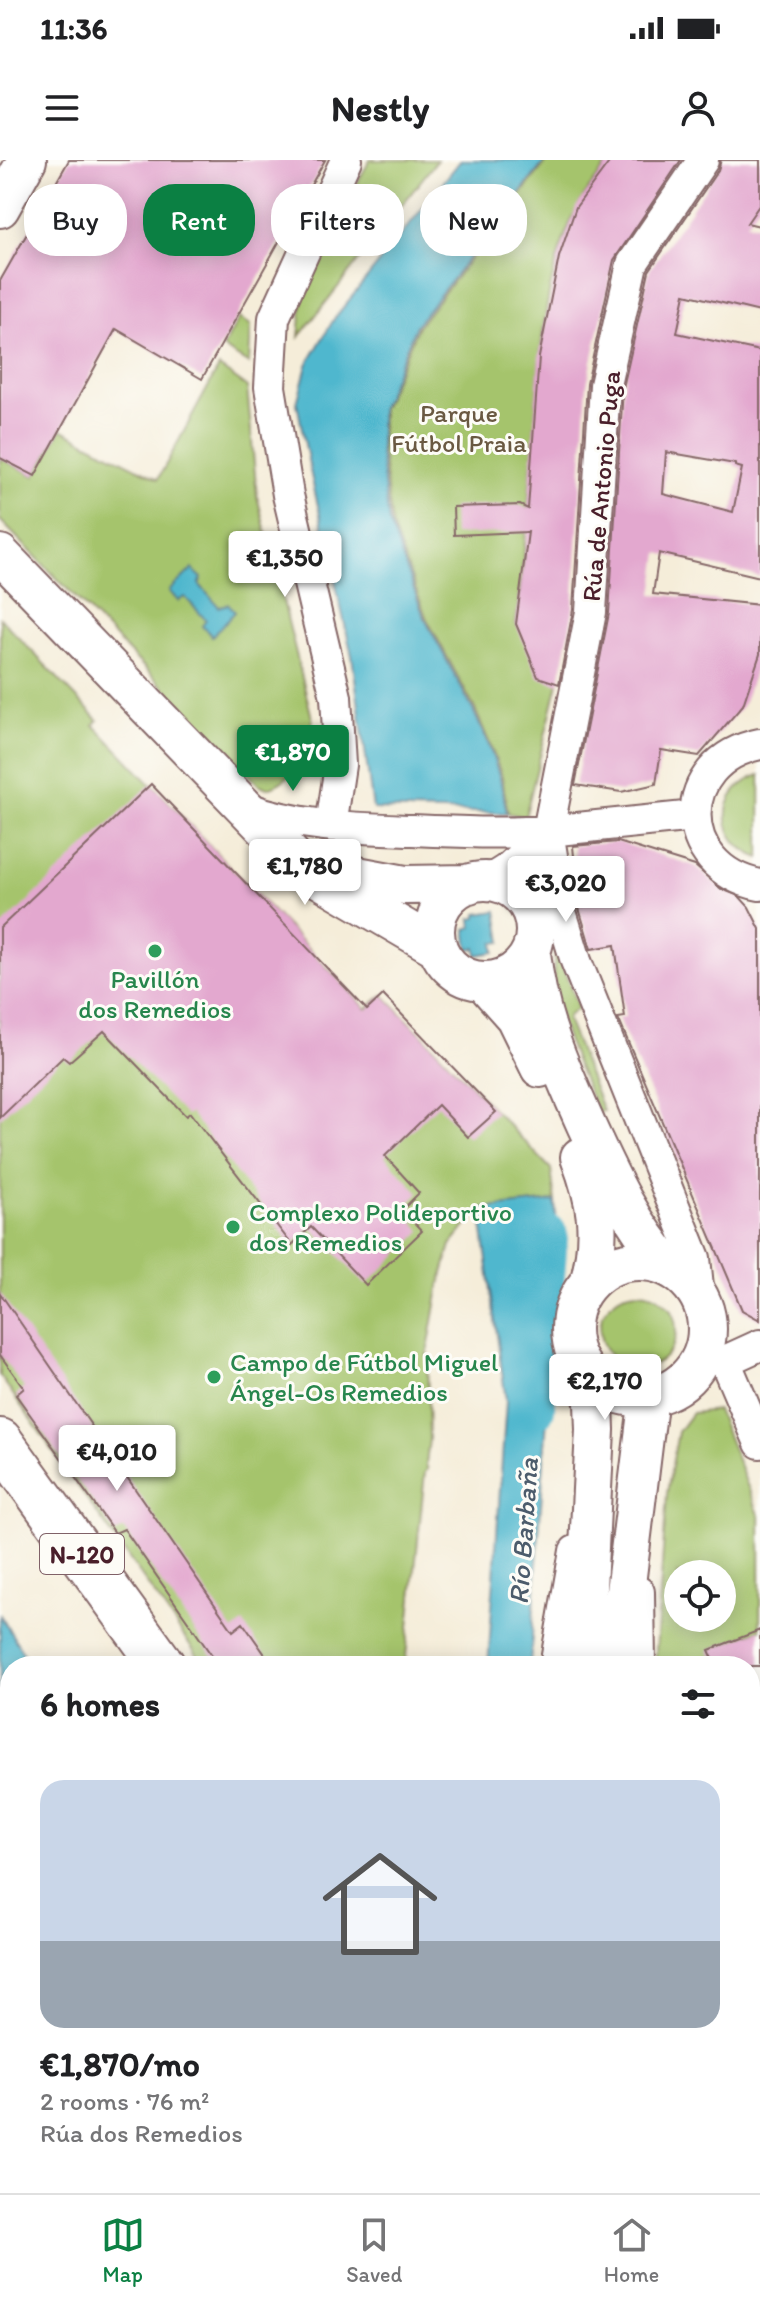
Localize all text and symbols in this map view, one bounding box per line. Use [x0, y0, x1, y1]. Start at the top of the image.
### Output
text: 11:36 [40, 10, 107, 47]
icon: menu [40, 86, 84, 130]
icon: person [676, 86, 720, 130]
text: Nestly [331, 87, 429, 130]
chip: Buy [24, 184, 127, 256]
chip: Rent [143, 184, 255, 256]
chip: Filters [271, 184, 404, 256]
chip: New [420, 184, 527, 256]
street label: Rúa de Antonio Puga [575, 369, 627, 603]
park label: Parque Fútbol Praia [391, 397, 527, 459]
pin: €1,350 [220, 531, 350, 599]
text: €1,350 [247, 541, 323, 573]
pin: €1,870 [228, 725, 358, 793]
text: €1,870 [255, 735, 331, 767]
pin: €1,780 [240, 839, 370, 907]
text: €1,780 [267, 849, 343, 881]
pin: €3,020 [501, 856, 631, 924]
text: €3,020 [526, 866, 606, 898]
marker: Pavillón dos Remedios [146, 942, 164, 960]
place label: Pavillón dos Remedios [78, 963, 232, 1025]
place label: Complexo Polideportivo dos Remedios [249, 1196, 512, 1258]
marker: Complexo Polideportivo dos Remedios [224, 1218, 242, 1236]
place label: Campo de Fútbol Miguel Ángel-Os Remedios [230, 1346, 498, 1408]
pin: €2,170 [540, 1354, 670, 1422]
text: €2,170 [567, 1364, 643, 1396]
marker: Campo de Fútbol Miguel Ángel-Os Remedios [205, 1368, 223, 1386]
pin: €4,010 [52, 1425, 182, 1493]
text: €4,010 [77, 1435, 157, 1467]
water label: Río Barbaña [501, 1456, 545, 1605]
road number: N-120 [40, 1534, 124, 1574]
map controls [664, 1560, 736, 1632]
button: locate [664, 1560, 736, 1632]
icon: filters [676, 1682, 720, 1726]
text: 6 homes [40, 1684, 160, 1725]
icon: home [308, 1832, 452, 1976]
text: €1,870/mo [40, 2044, 200, 2085]
text: 2 rooms · 76 m² [40, 2085, 209, 2117]
text: Rúa dos Remedios [40, 2117, 243, 2149]
tab: Map [101, 2213, 145, 2288]
tab: Saved [346, 2213, 402, 2288]
tab: Home [604, 2213, 659, 2288]

